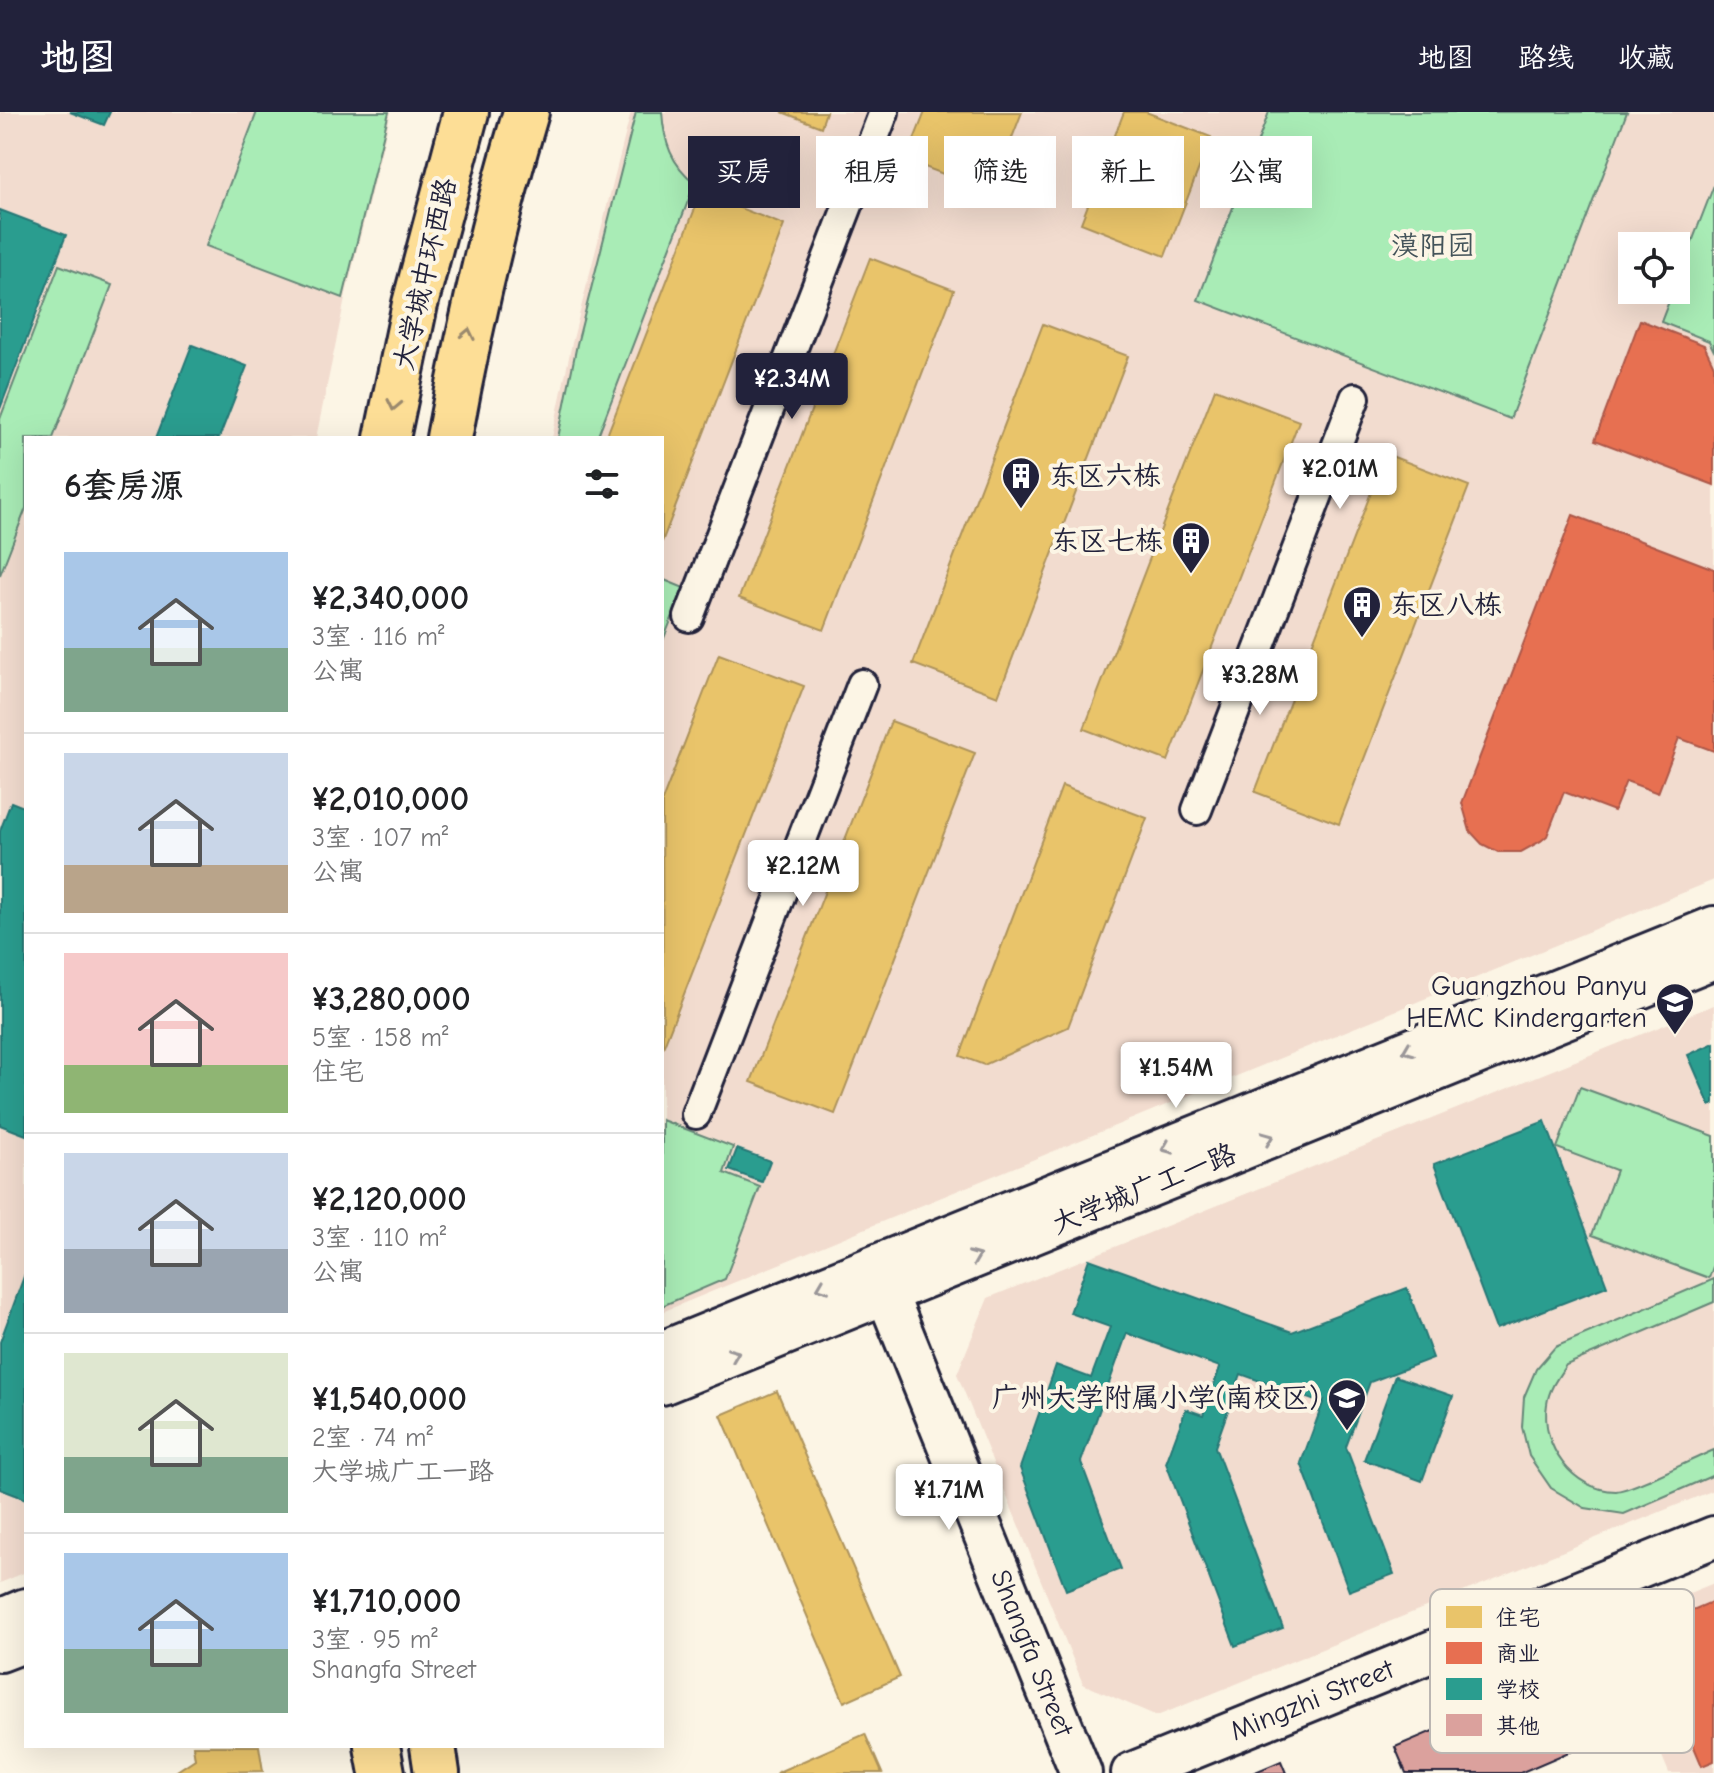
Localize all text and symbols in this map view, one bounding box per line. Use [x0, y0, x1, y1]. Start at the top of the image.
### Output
text: 地图 [40, 36, 116, 80]
text: 地图 [1418, 42, 1474, 74]
text: 路线 [1518, 42, 1574, 74]
text: 收藏 [1618, 42, 1674, 74]
chip: 买房 [688, 136, 800, 208]
chip: 租房 [816, 136, 928, 208]
chip: 筛选 [944, 136, 1056, 208]
chip: 新上 [1072, 136, 1184, 208]
chip: 公寓 [1200, 136, 1312, 208]
street label: 大学城中环西路 [387, 175, 463, 373]
park label: 漠阳园 [1391, 230, 1475, 262]
map controls [1618, 232, 1690, 304]
button: locate [1618, 232, 1690, 304]
one-way arrow [459, 327, 476, 341]
pin: ¥2.34M [727, 353, 857, 421]
text: ¥2.34M [754, 364, 830, 394]
one-way arrow [386, 398, 403, 411]
pin: ¥2.01M [1275, 443, 1405, 511]
text: ¥2.01M [1302, 454, 1378, 484]
building icon: 东区六栋 [1000, 455, 1042, 510]
place label: 东区六栋 [1049, 460, 1161, 492]
icon: filters [580, 462, 624, 506]
text: 6套房源 [64, 466, 184, 506]
building icon: 东区七栋 [1170, 520, 1212, 575]
place label: 东区七栋 [1051, 525, 1163, 557]
text: ¥2,340,000 [312, 578, 469, 618]
icon: home [128, 584, 224, 680]
building icon: 东区八栋 [1341, 584, 1383, 639]
place label: 东区八栋 [1390, 589, 1502, 621]
text: 3室 · 116 m² [312, 622, 444, 652]
pin: ¥3.28M [1195, 649, 1325, 717]
text: 公寓 [312, 656, 364, 686]
text: ¥3.28M [1221, 660, 1299, 690]
text: ¥2,010,000 [312, 779, 469, 819]
icon: home [128, 785, 224, 881]
text: 3室 · 107 m² [312, 823, 448, 853]
pin: ¥2.12M [738, 840, 868, 908]
text: ¥2.12M [766, 851, 840, 881]
text: 公寓 [312, 857, 364, 887]
place label: Guangzhou Panyu HEMC Kindergarten [1406, 970, 1647, 1034]
text: ¥3,280,000 [312, 979, 471, 1019]
school or university icon: Guangzhou Panyu HEMC Kindergarten [1654, 981, 1696, 1036]
icon: home [128, 985, 224, 1081]
text: 5室 · 158 m² [312, 1023, 448, 1053]
one-way arrow [1402, 1041, 1416, 1057]
pin: ¥1.54M [1111, 1042, 1241, 1110]
text: ¥1.54M [1139, 1053, 1213, 1083]
text: 住宅 [312, 1057, 364, 1087]
one-way arrow [1260, 1132, 1274, 1148]
street label: 大学城广工一路 [1047, 1137, 1241, 1241]
one-way arrow [1161, 1138, 1175, 1155]
text: ¥2,120,000 [312, 1179, 467, 1219]
icon: home [128, 1185, 224, 1281]
text: 3室 · 110 m² [312, 1223, 446, 1253]
one-way arrow [967, 1250, 981, 1267]
text: 公寓 [312, 1257, 364, 1287]
one-way arrow [816, 1278, 830, 1294]
one-way arrow [726, 1348, 740, 1364]
school or university icon: 广州大学附属小学(南校区) [1326, 1377, 1368, 1432]
text: ¥1,540,000 [312, 1379, 467, 1419]
place label: 广州大学附属小学(南校区) [992, 1382, 1319, 1414]
icon: home [128, 1385, 224, 1481]
text: 2室 · 74 m² [312, 1423, 433, 1453]
text: 大学城广工一路 [312, 1457, 494, 1487]
pin: ¥1.71M [884, 1464, 1014, 1532]
text: ¥1.71M [914, 1475, 984, 1505]
street label: Shangfa Street [984, 1565, 1080, 1742]
text: ¥1,710,000 [312, 1581, 462, 1621]
icon: home [128, 1585, 224, 1681]
legend [1430, 1589, 1694, 1753]
text: 住宅 [1496, 1605, 1540, 1631]
text: 3室 · 95 m² [312, 1625, 438, 1655]
text: 商业 [1496, 1641, 1540, 1667]
street label: Mingzhi Street [1226, 1652, 1399, 1747]
text: Shangfa Street [312, 1655, 476, 1685]
text: 学校 [1496, 1677, 1540, 1703]
text: 其他 [1496, 1713, 1540, 1739]

